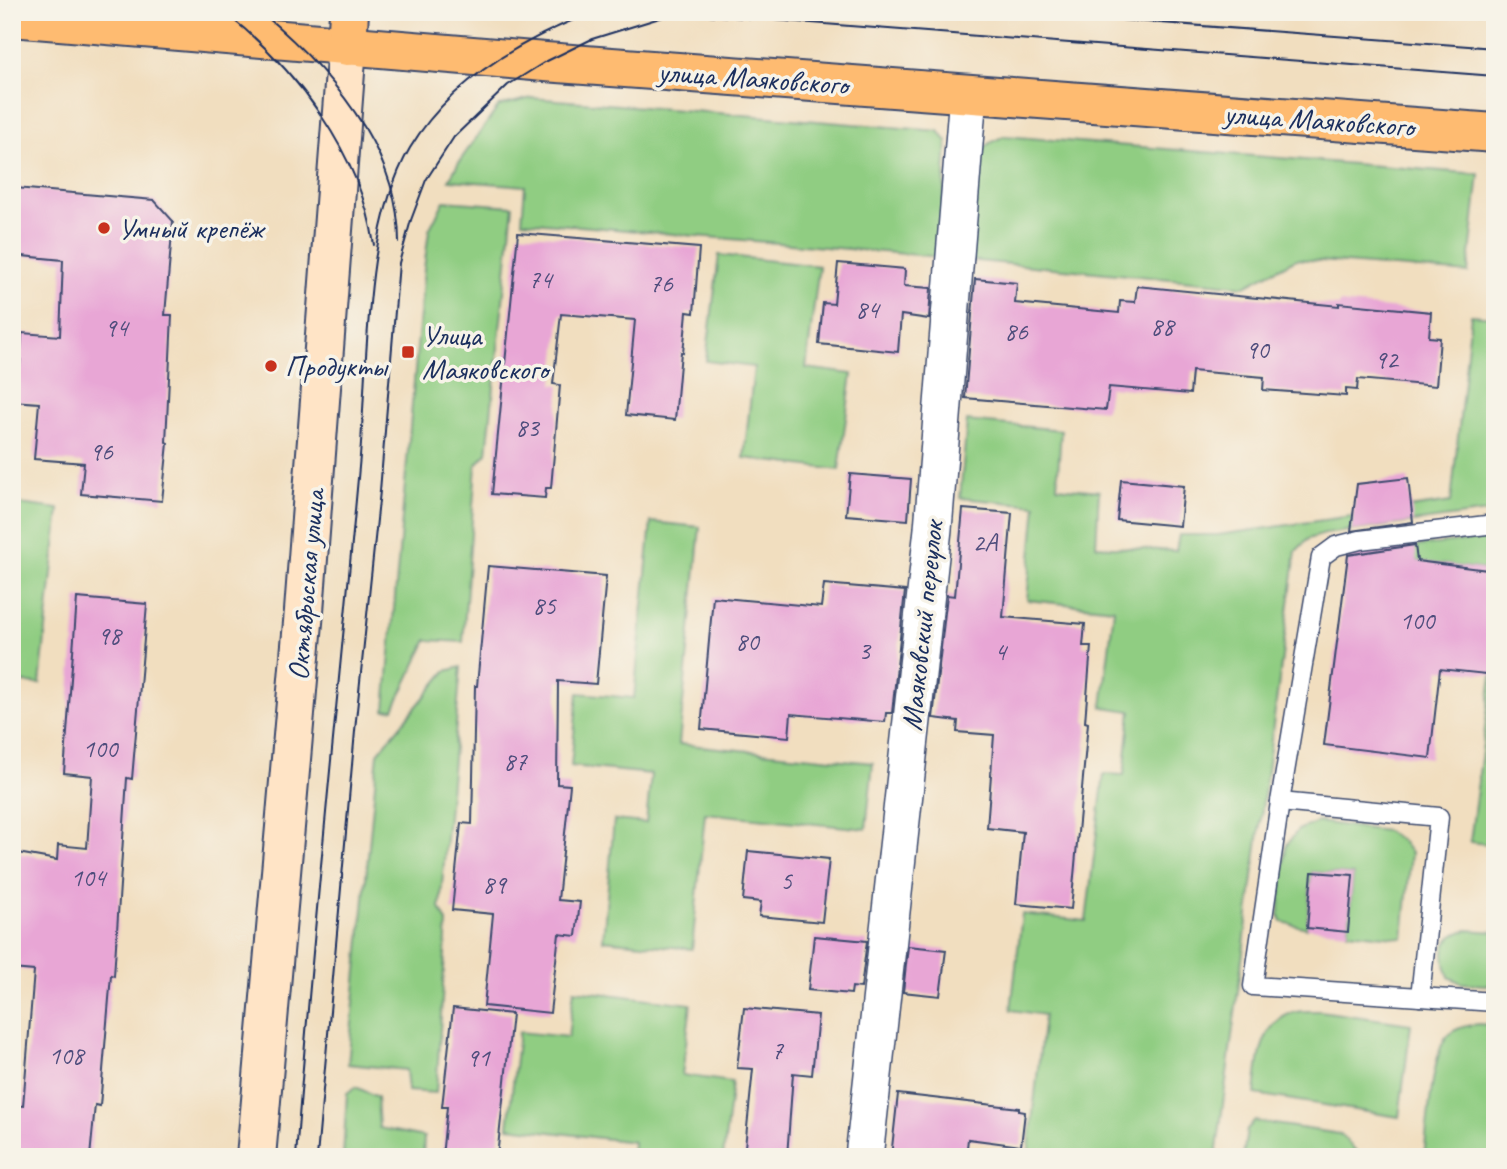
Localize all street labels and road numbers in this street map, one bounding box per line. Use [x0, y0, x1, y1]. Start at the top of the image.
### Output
street label: улица Маяковского [655, 52, 853, 104]
street label: улица Маяковского [1221, 94, 1419, 146]
street label: Октябрьская улица [279, 485, 334, 682]
street label: Маяковский переулок [892, 516, 952, 733]

